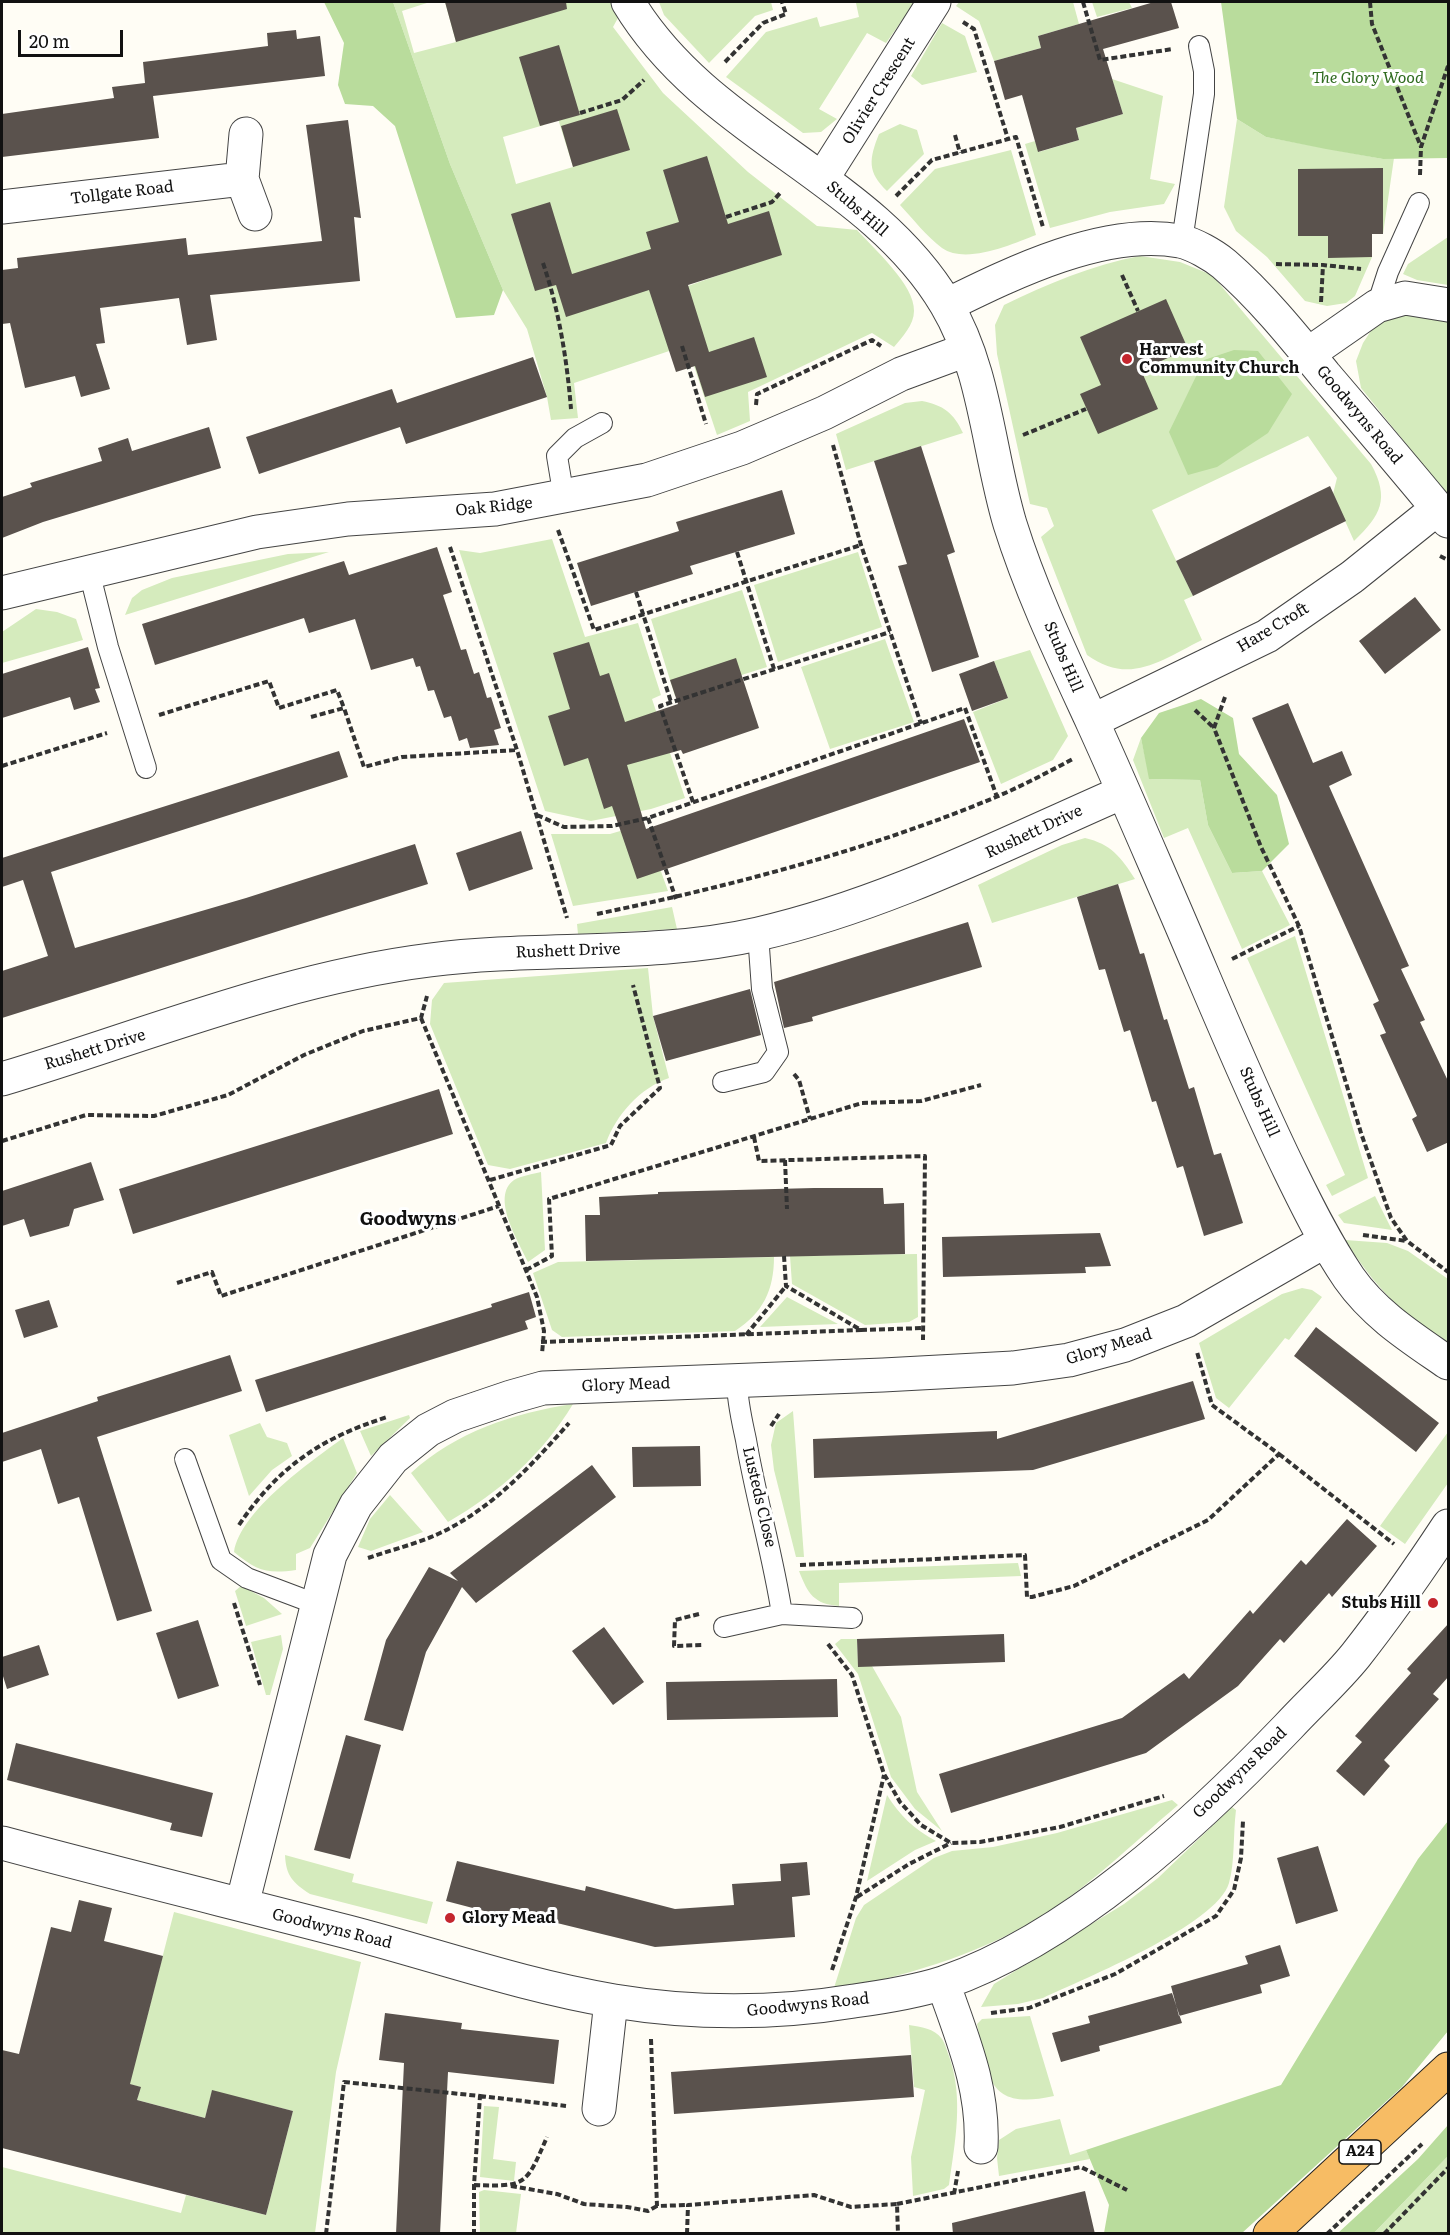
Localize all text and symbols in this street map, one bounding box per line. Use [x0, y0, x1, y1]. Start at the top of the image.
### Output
scale bar [21, 18, 126, 56]
text: 20 m [29, 27, 70, 54]
street label: Olivier Crescent [838, 34, 920, 148]
park label: The Glory Wood [1312, 68, 1424, 88]
street label: Tollgate Road [69, 177, 175, 209]
street label: Stubs Hill [822, 177, 892, 241]
place label: Harvest Community Church [1139, 340, 1300, 378]
marker: Harvest Community Church [1120, 352, 1134, 366]
street label: Goodwyns Road [1312, 362, 1406, 468]
street label: Oak Ridge [455, 493, 533, 521]
street label: Hare Croft [1234, 599, 1312, 657]
street label: Stubs Hill [1040, 619, 1086, 695]
street label: Rushett Drive [982, 801, 1086, 863]
street label: Rushett Drive [515, 940, 621, 962]
street label: Rushett Drive [42, 1025, 148, 1075]
street label: Stubs Hill [1235, 1064, 1283, 1140]
district label: Goodwyns [360, 1209, 456, 1231]
street label: Glory Mead [1064, 1325, 1154, 1369]
street label: Glory Mead [581, 1374, 671, 1396]
street label: Lusteds Close [738, 1445, 780, 1549]
place label: Stubs Hill [1342, 1593, 1421, 1613]
marker: Stubs Hill [1426, 1596, 1440, 1610]
street label: Goodwyns Road [1189, 1723, 1291, 1823]
street label: Goodwyns Road [270, 1905, 394, 1953]
place label: Glory Mead [462, 1908, 556, 1928]
marker: Glory Mead [443, 1911, 457, 1925]
street label: Goodwyns Road [746, 1989, 870, 2021]
road number: A24 [1339, 2140, 1381, 2164]

